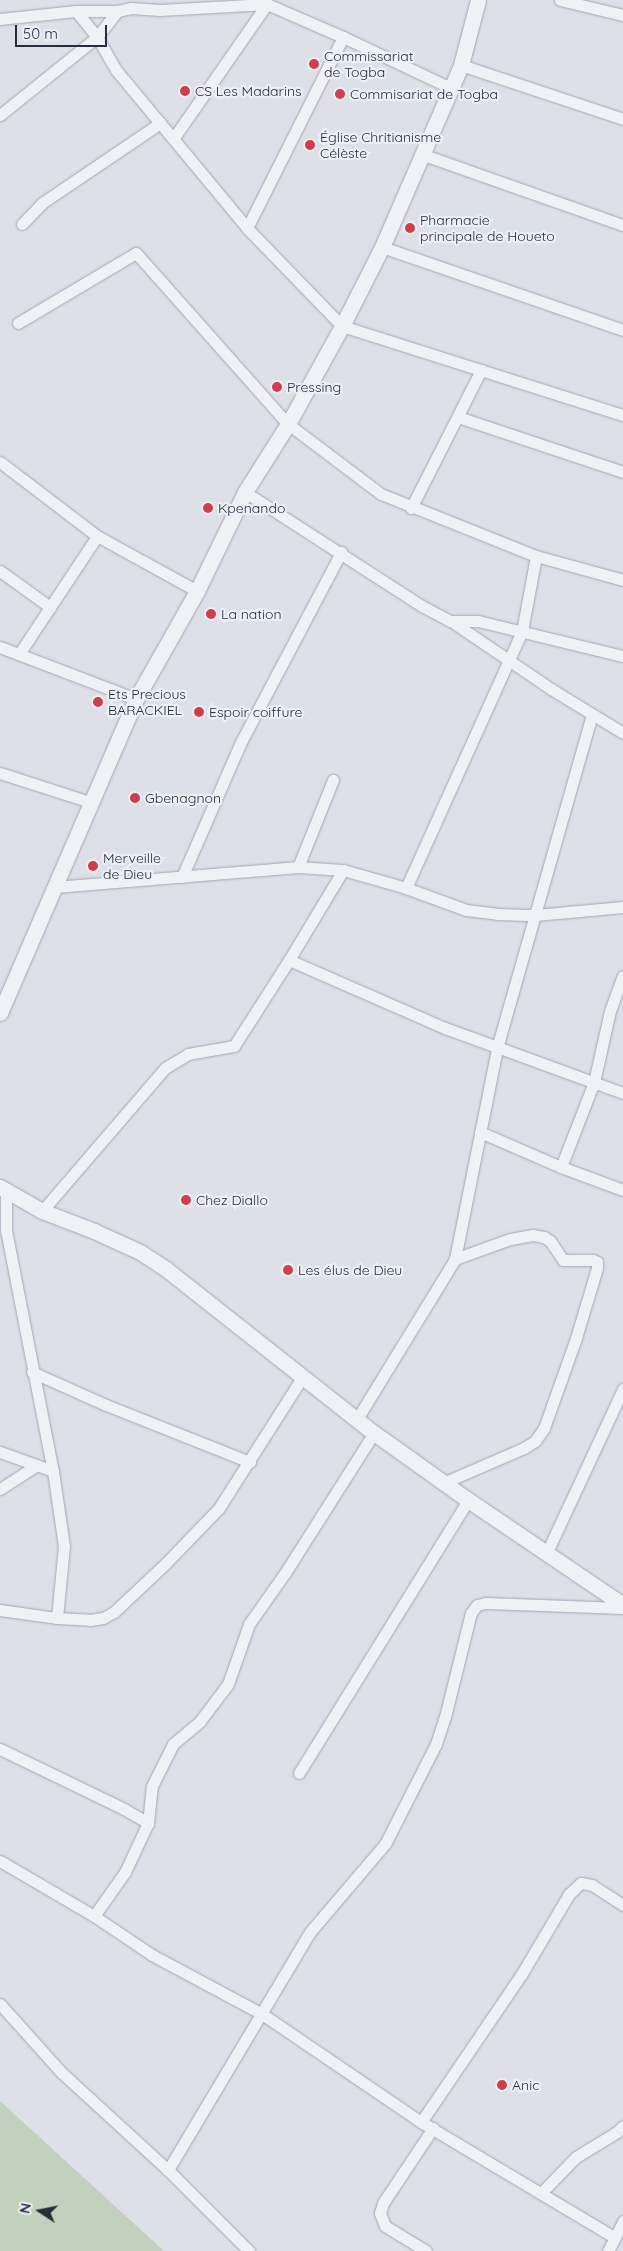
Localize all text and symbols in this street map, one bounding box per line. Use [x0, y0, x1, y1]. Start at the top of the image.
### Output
scale bar [18, 15, 110, 47]
text: 50 m [23, 24, 58, 43]
place label: Commissariat de Togba [324, 48, 413, 80]
marker: Commissariat de Togba [308, 58, 320, 70]
place label: CS Les Madarins [195, 83, 302, 99]
marker: CS Les Madarins [179, 85, 191, 97]
place label: Commisariat de Togba [350, 86, 498, 102]
marker: Commisariat de Togba [334, 88, 346, 100]
place label: Église Chritianisme Célèste [320, 129, 441, 162]
marker: Église Chritianisme Célèste [304, 139, 316, 151]
place label: Pharmacie principale de Houeto [420, 212, 555, 244]
marker: Pharmacie principale de Houeto [404, 222, 416, 234]
place label: Pressing [287, 379, 341, 395]
marker: Pressing [271, 381, 283, 393]
place label: Kpenando [218, 500, 285, 516]
marker: Kpenando [202, 502, 214, 514]
place label: La nation [221, 606, 282, 622]
marker: La nation [205, 608, 217, 620]
place label: Ets Precious BARACKIEL [108, 686, 186, 719]
marker: Ets Precious BARACKIEL [92, 696, 104, 708]
place label: Espoir coiffure [209, 704, 302, 720]
marker: Espoir coiffure [193, 706, 205, 718]
place label: Gbenagnon [145, 790, 221, 806]
marker: Gbenagnon [129, 792, 141, 804]
place label: Merveille de Dieu [103, 850, 161, 882]
marker: Merveille de Dieu [87, 860, 99, 872]
place label: Chez Diallo [196, 1192, 268, 1208]
marker: Chez Diallo [180, 1194, 192, 1206]
place label: Les élus de Dieu [298, 1262, 402, 1278]
marker: Les élus de Dieu [282, 1264, 294, 1276]
place label: Anic [512, 2077, 539, 2093]
marker: Anic [496, 2079, 508, 2091]
north arrow [15, 2186, 65, 2236]
text: N [15, 2201, 35, 2215]

